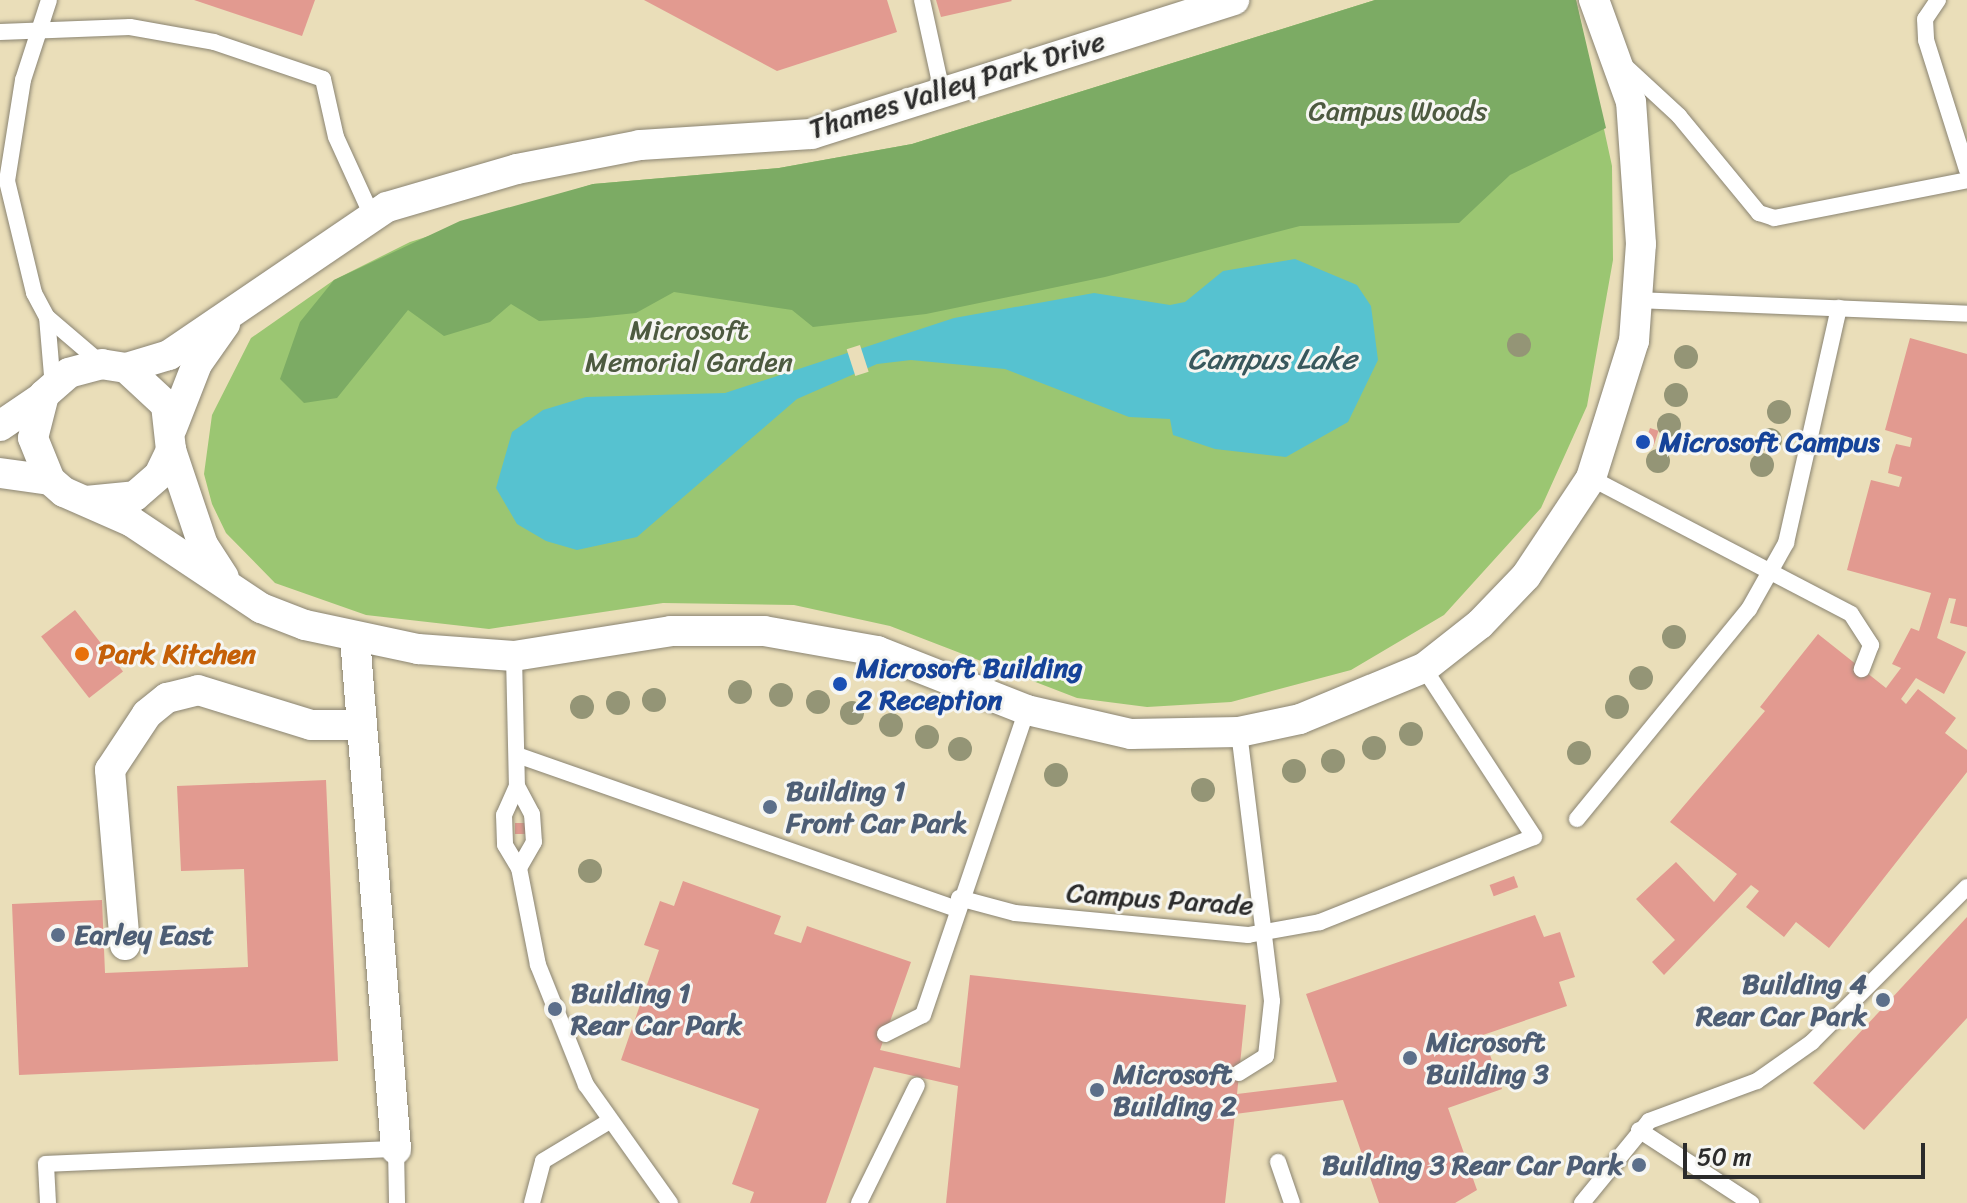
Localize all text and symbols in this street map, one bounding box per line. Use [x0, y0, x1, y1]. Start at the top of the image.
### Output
street label: Thames Valley Park Drive [805, 24, 1109, 146]
park label: Campus Woods [1308, 94, 1488, 128]
park label: Microsoft Memorial Garden [585, 313, 793, 379]
water label: Campus Lake [1187, 341, 1357, 377]
place label: Microsoft Campus [1659, 425, 1880, 459]
marker: Microsoft Campus [1634, 433, 1652, 451]
place label: Park Kitchen [98, 637, 258, 671]
marker: Park Kitchen [73, 645, 91, 663]
place label: Microsoft Building 2 Reception [856, 651, 1083, 717]
marker: Microsoft Building 2 Reception [831, 675, 849, 693]
place label: Building 1 Front Car Park [786, 774, 968, 840]
marker: Building 1 Front Car Park [761, 798, 779, 816]
street label: Campus Parade [1066, 876, 1254, 922]
place label: Earley East [74, 918, 214, 952]
marker: Earley East [49, 926, 67, 944]
place label: Building 4 Rear Car Park [1695, 967, 1867, 1033]
place label: Building 1 Rear Car Park [571, 976, 743, 1042]
marker: Building 4 Rear Car Park [1874, 991, 1892, 1009]
marker: Building 1 Rear Car Park [546, 1000, 564, 1018]
place label: Microsoft Building 3 [1426, 1025, 1549, 1091]
marker: Microsoft Building 3 [1401, 1049, 1419, 1067]
place label: Microsoft Building 2 [1113, 1057, 1237, 1123]
marker: Microsoft Building 2 [1088, 1081, 1106, 1099]
scale bar [1687, 1127, 1929, 1177]
text: 50 m [1697, 1136, 1752, 1178]
place label: Building 3 Rear Car Park [1321, 1148, 1623, 1182]
marker: Building 3 Rear Car Park [1630, 1156, 1648, 1174]

